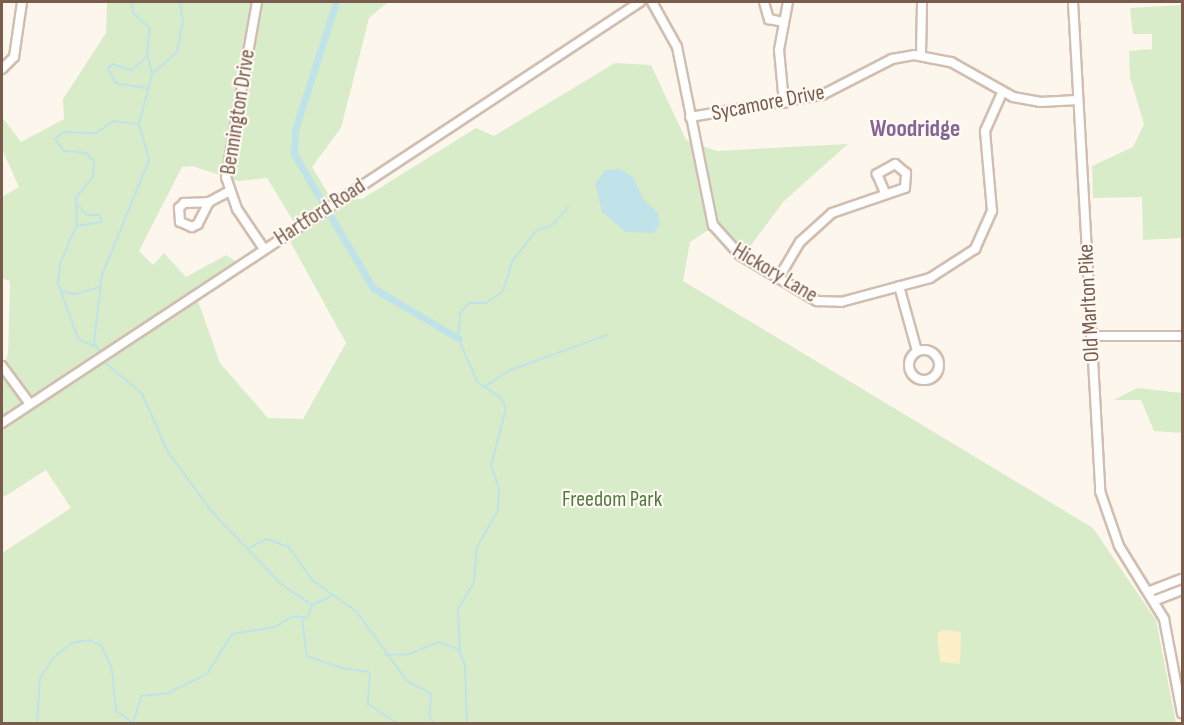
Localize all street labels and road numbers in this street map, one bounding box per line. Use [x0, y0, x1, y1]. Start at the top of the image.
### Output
street label: Bennington Drive [215, 47, 261, 177]
street label: Sycamore Drive [709, 79, 827, 127]
street label: Hartford Road [270, 173, 370, 251]
street label: Hickory Lane [728, 237, 822, 309]
street label: Old Marlton Pike [1073, 243, 1105, 363]

